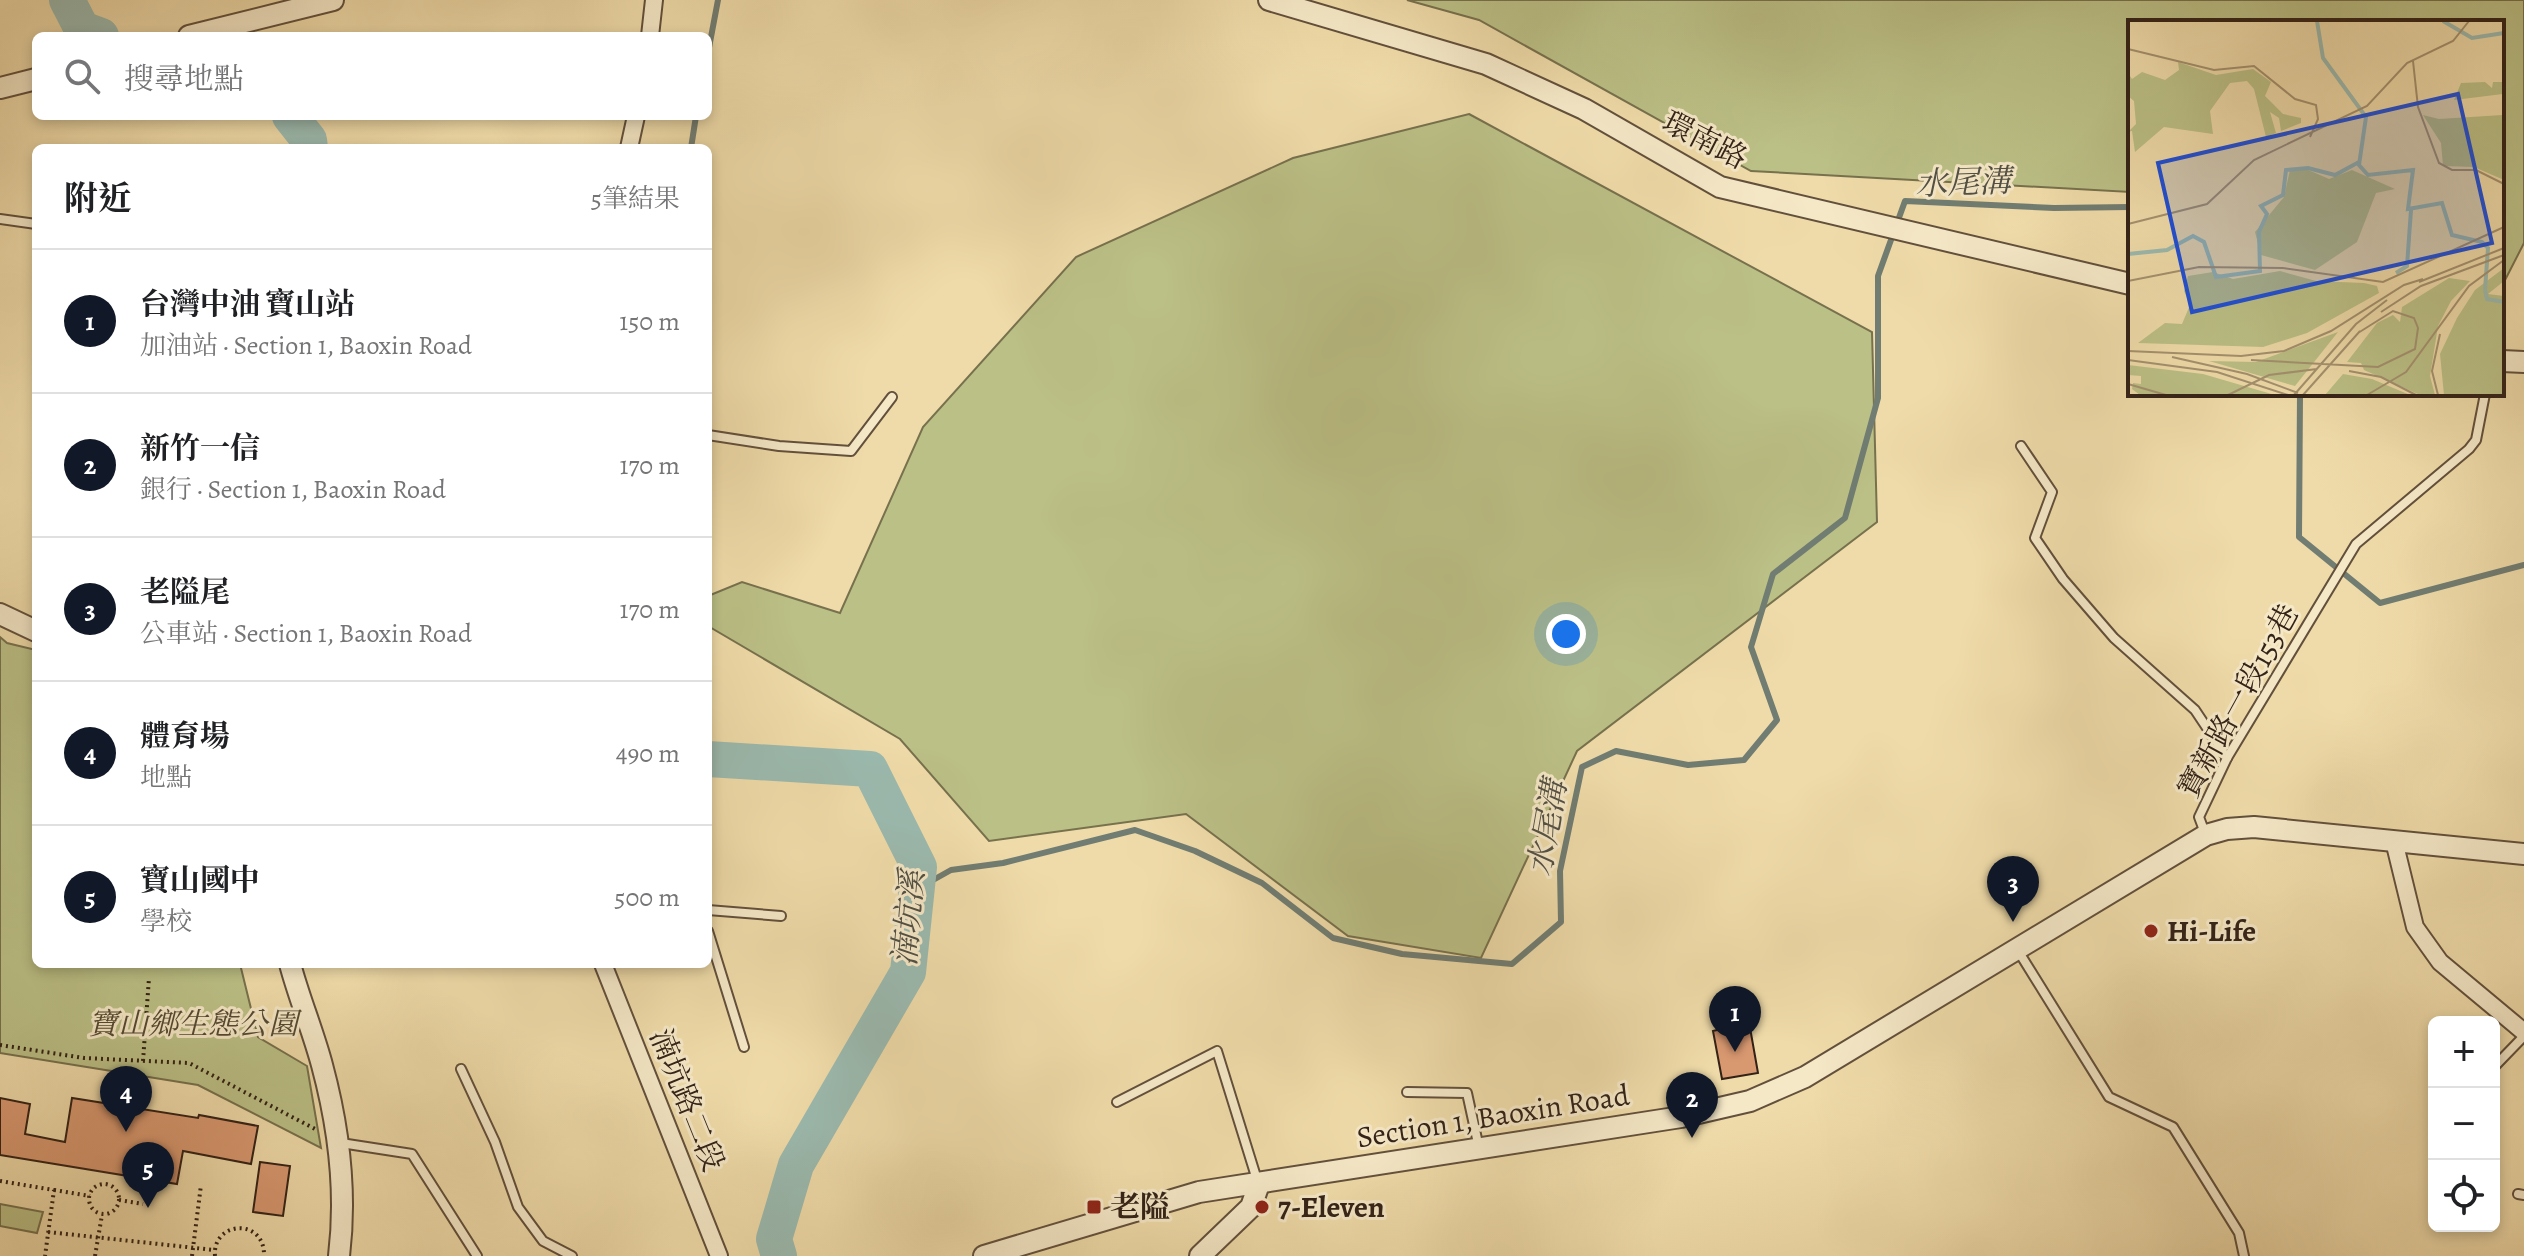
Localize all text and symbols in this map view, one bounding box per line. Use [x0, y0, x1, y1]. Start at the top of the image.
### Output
inset map [2128, 20, 2504, 396]
search box [32, 32, 712, 120]
icon: search [60, 54, 104, 98]
text: 搜尋地點 [124, 59, 244, 99]
street label: 環南路 [1656, 102, 1754, 178]
water label: 水尾溝 [1914, 158, 2017, 206]
text: 附近 [64, 175, 132, 222]
text: 5筆結果 [591, 181, 680, 216]
text: 台灣中油 寶山站 [140, 284, 355, 324]
text: 1 [85, 304, 95, 339]
text: 150 m [619, 304, 680, 339]
text: 加油站 · Section 1, Baoxin Road [140, 328, 472, 363]
text: 新竹一信 [140, 428, 260, 468]
text: 2 [84, 448, 96, 483]
text: 170 m [620, 448, 680, 483]
text: 銀行 · Section 1, Baoxin Road [140, 472, 446, 507]
text: 老隘尾 [140, 572, 230, 612]
text: 3 [84, 592, 96, 627]
text: 170 m [620, 592, 680, 627]
street label: 寶新路一段153巷 [2168, 597, 2308, 805]
your location [1546, 614, 1586, 654]
text: 公車站 · Section 1, Baoxin Road [140, 616, 472, 651]
text: 體育場 [140, 716, 230, 756]
text: 4 [84, 736, 96, 771]
text: 490 m [616, 736, 680, 771]
text: 地點 [140, 760, 192, 795]
water label: 水尾溝 [1517, 772, 1578, 879]
pin: 3 [1987, 856, 2039, 922]
text: 寶山國中 [140, 860, 260, 900]
water label: 湳坑溪 [882, 865, 934, 968]
text: 5 [84, 880, 96, 915]
text: 500 m [614, 880, 680, 915]
text: 學校 [140, 904, 192, 939]
place label: Hi-Life [2167, 911, 2256, 951]
marker: Hi-Life [2142, 922, 2160, 940]
pin: 1 [1709, 986, 1761, 1052]
park label: 寶山鄉生態公園 [88, 1004, 302, 1044]
map controls [2428, 1016, 2500, 1232]
button: + [2428, 1016, 2500, 1088]
street label: 湳坑路二段 [640, 1023, 734, 1177]
pin: 4 [100, 1066, 152, 1132]
pin: 2 [1666, 1072, 1718, 1138]
street label: Section 1, Baoxin Road [1354, 1075, 1633, 1157]
button: − [2428, 1088, 2500, 1160]
pin: 5 [122, 1142, 174, 1208]
button: locate [2428, 1160, 2500, 1232]
place label: 老隘 [1110, 1187, 1170, 1227]
place label: 7-Eleven [1278, 1187, 1385, 1227]
marker: 老隘 [1085, 1198, 1103, 1216]
marker: 7-Eleven [1253, 1198, 1271, 1216]

